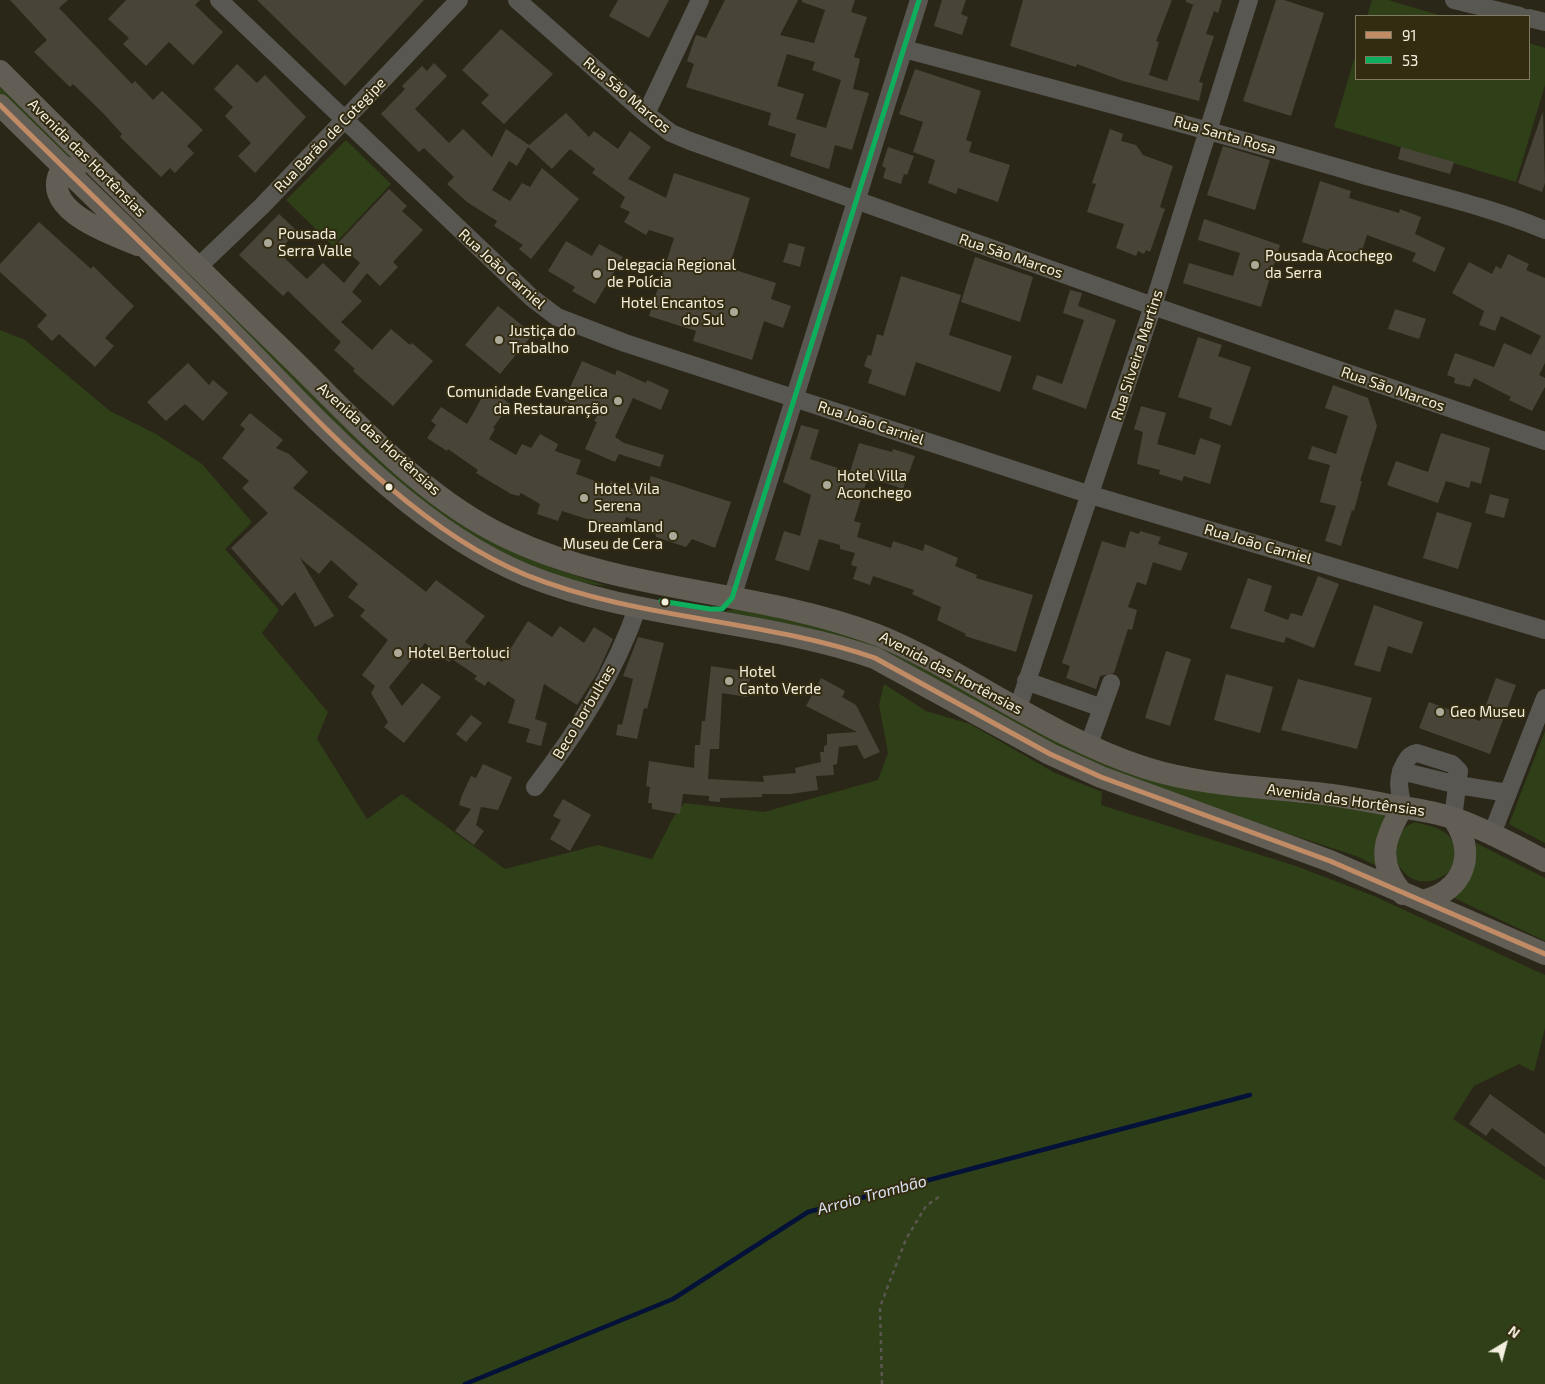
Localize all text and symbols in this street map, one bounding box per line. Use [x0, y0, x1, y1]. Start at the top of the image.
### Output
legend [1355, 15, 1530, 80]
text: 91 [1402, 26, 1417, 44]
text: 53 [1402, 51, 1418, 69]
street label: Rua São Marcos [580, 53, 674, 137]
street label: Rua Barão de Cotegipe [270, 74, 390, 196]
street label: Avenida das Hortênsias [24, 95, 150, 221]
street label: Rua Santa Rosa [1172, 112, 1278, 158]
place label: Pousada Serra Valle [278, 225, 352, 260]
street label: Rua João Carniel [455, 225, 549, 313]
street label: Rua São Marcos [957, 230, 1065, 282]
marker: Pousada Serra Valle [262, 237, 274, 249]
place label: Pousada Acochego da Serra [1265, 247, 1393, 282]
place label: Delegacia Regional de Polícia [607, 256, 736, 291]
marker: Pousada Acochego da Serra [1249, 259, 1261, 271]
marker: Delegacia Regional de Polícia [591, 268, 603, 280]
street label: Rua Silveira Martins [1107, 288, 1167, 422]
place label: Hotel Encantos do Sul [621, 294, 724, 329]
marker: Hotel Encantos do Sul [728, 306, 740, 318]
place label: Justiça do Trabalho [509, 322, 576, 357]
marker: Justiça do Trabalho [493, 334, 505, 346]
street label: Rua São Marcos [1339, 363, 1447, 415]
street label: Avenida das Hortênsias [314, 379, 444, 499]
place label: Comunidade Evangelica da Restauranção [447, 383, 608, 418]
marker: Comunidade Evangelica da Restauranção [612, 395, 624, 407]
street label: Rua João Carniel [815, 397, 927, 449]
place label: Hotel Villa Aconchego [837, 467, 912, 502]
marker: Hotel Villa Aconchego [821, 479, 833, 491]
place label: Hotel Vila Serena [594, 480, 660, 515]
unlabelled marker [384, 482, 394, 492]
marker: Hotel Vila Serena [578, 492, 590, 504]
place label: Dreamland Museu de Cera [563, 518, 663, 553]
street label: Rua João Carniel [1202, 520, 1314, 568]
marker: Dreamland Museu de Cera [667, 530, 679, 542]
unlabelled marker [660, 597, 670, 607]
street label: Avenida das Hortênsias [876, 628, 1026, 718]
place label: Hotel Bertoluci [408, 644, 510, 662]
marker: Hotel Bertoluci [392, 647, 404, 659]
street label: Beco Borbulhas [549, 662, 619, 762]
place label: Hotel Canto Verde [739, 663, 821, 698]
marker: Hotel Canto Verde [723, 675, 735, 687]
place label: Geo Museu [1450, 703, 1525, 721]
marker: Geo Museu [1434, 706, 1446, 718]
street label: Avenida das Hortênsias [1266, 780, 1426, 820]
water label: Arroio Trombão [815, 1171, 929, 1219]
north arrow [1480, 1319, 1530, 1369]
text: N [1505, 1322, 1523, 1341]

